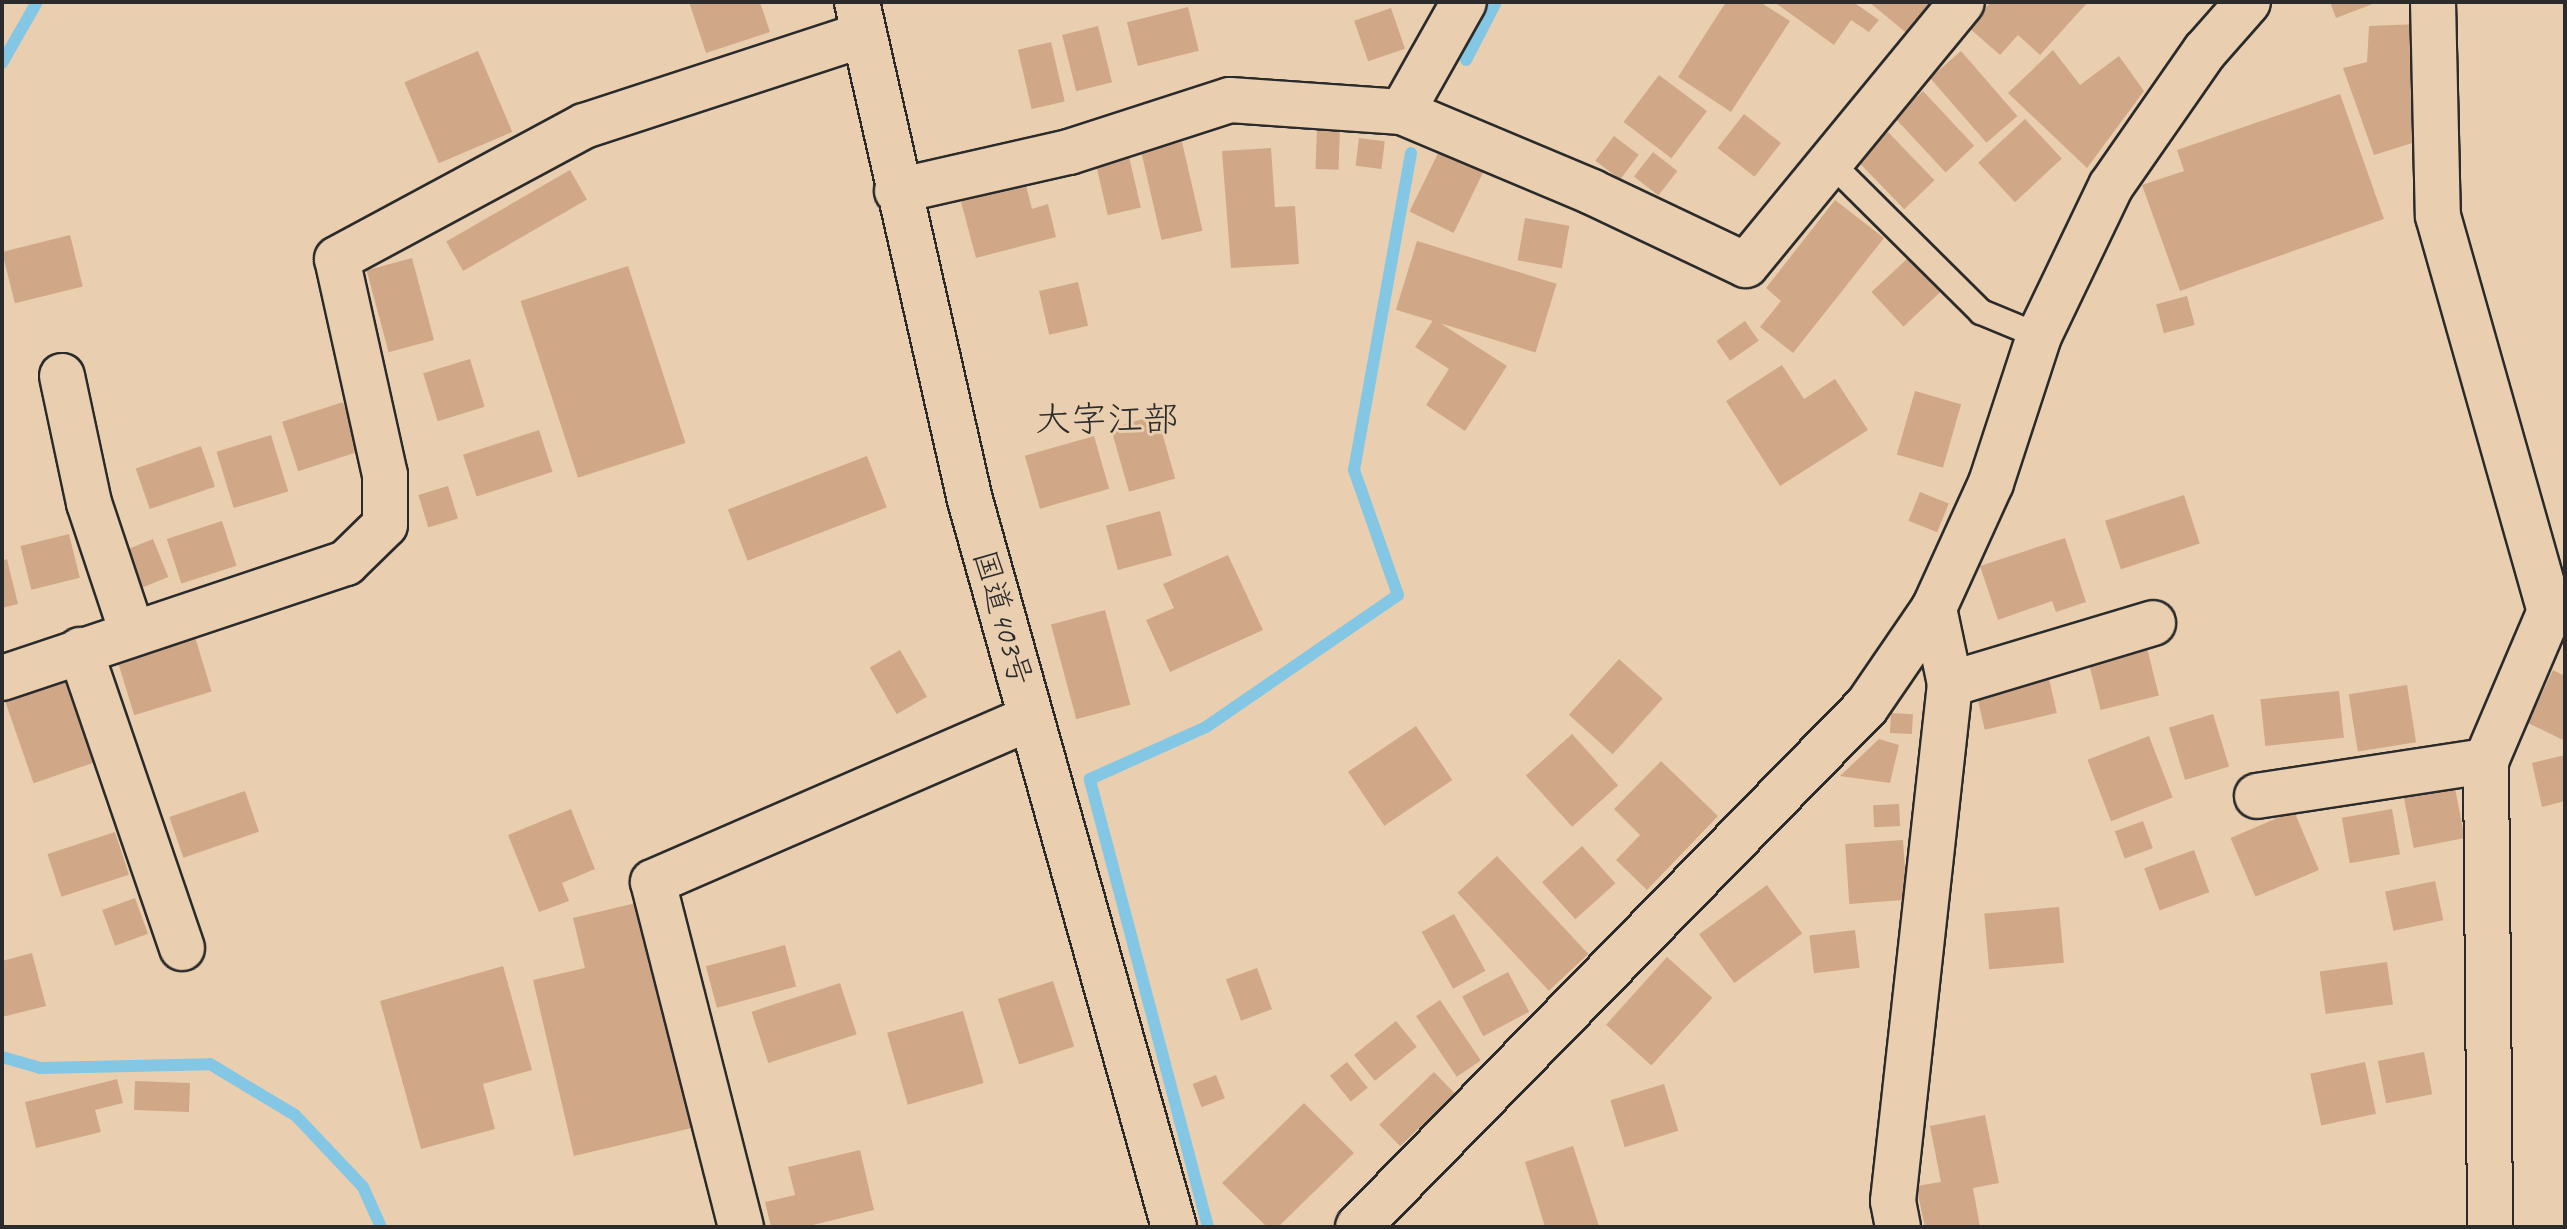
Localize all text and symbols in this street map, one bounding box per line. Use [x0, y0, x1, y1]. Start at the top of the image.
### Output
district label: 大字江部 [1035, 398, 1179, 442]
street label: 国道403号 [964, 546, 1040, 690]

